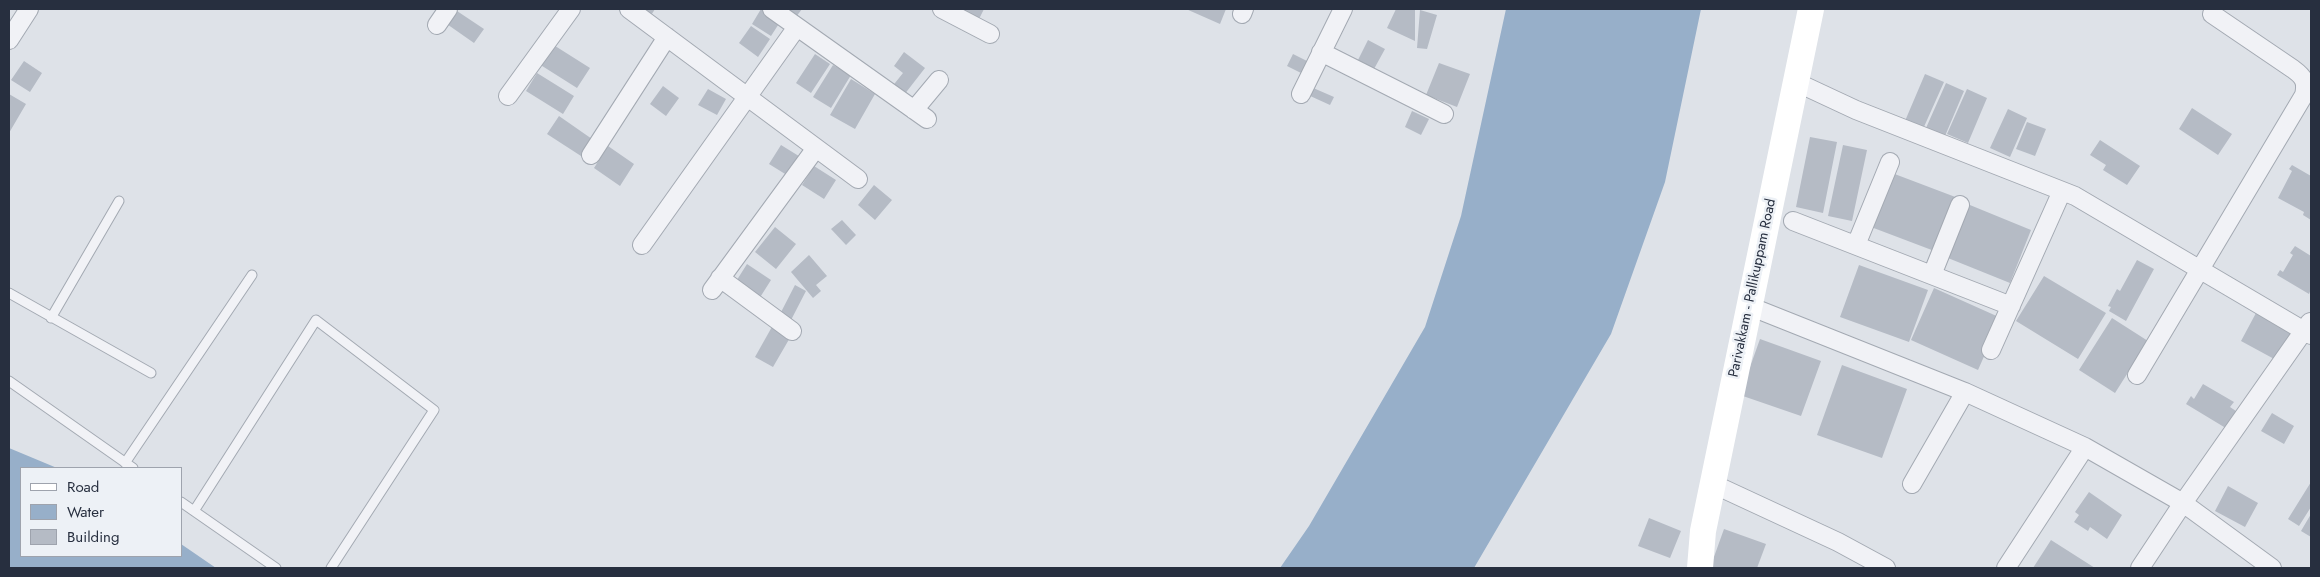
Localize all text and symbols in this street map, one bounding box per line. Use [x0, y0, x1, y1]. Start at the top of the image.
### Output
street label: Parivakkam - Pallikuppam Road [1726, 197, 1780, 379]
legend [20, 467, 182, 557]
text: Road [67, 476, 99, 498]
text: Water [67, 501, 104, 523]
text: Building [67, 526, 119, 548]

